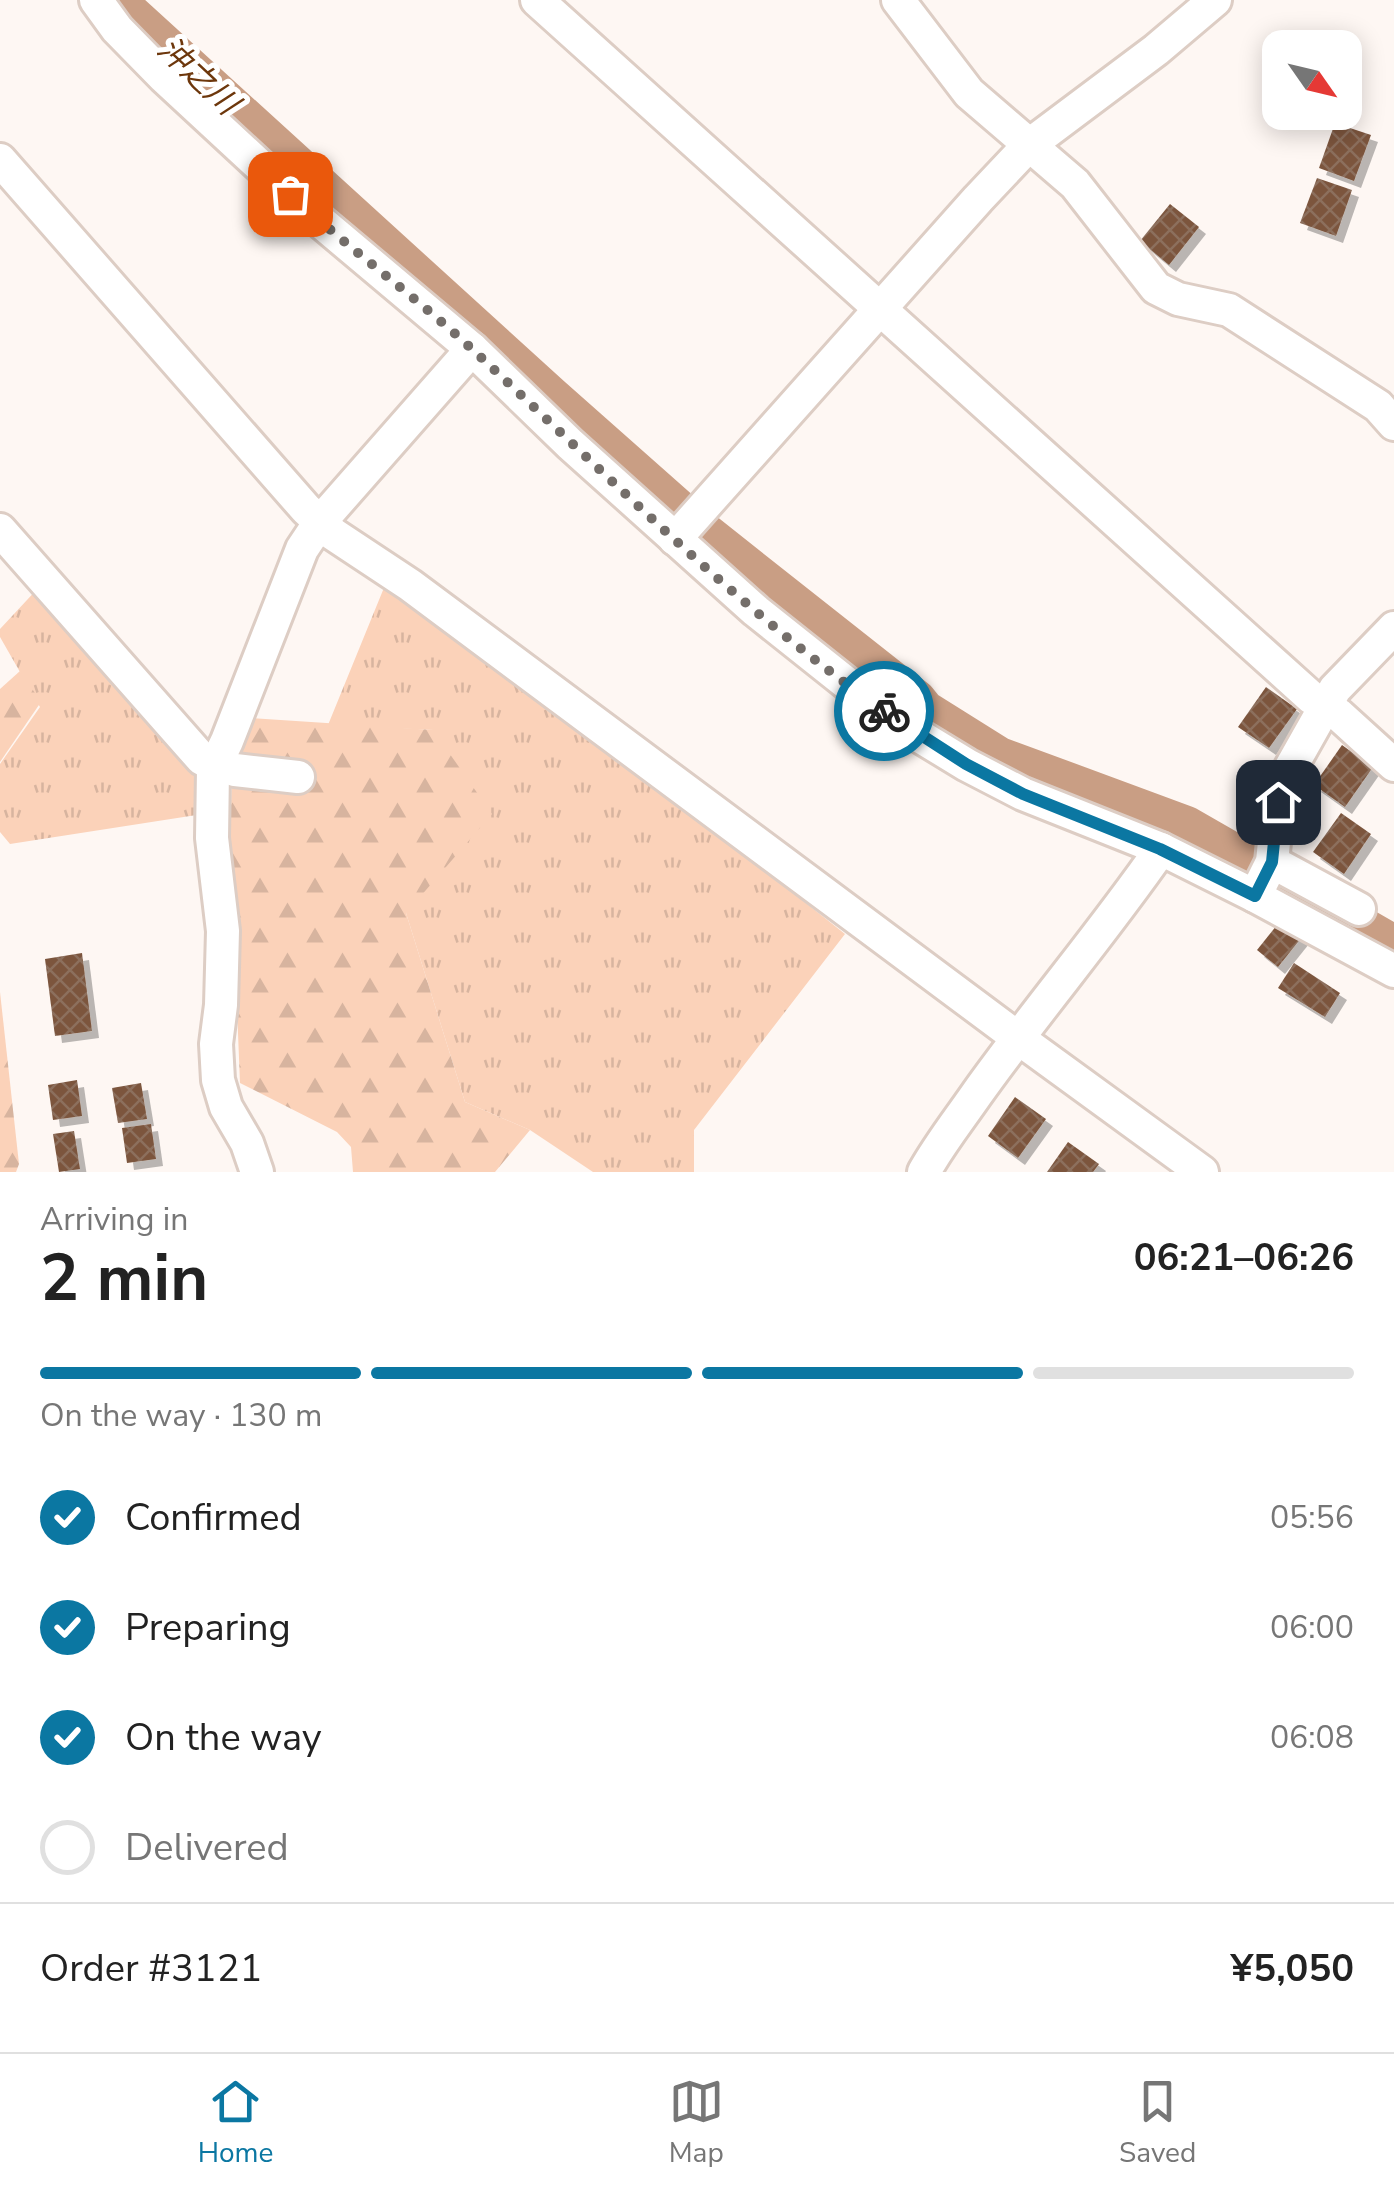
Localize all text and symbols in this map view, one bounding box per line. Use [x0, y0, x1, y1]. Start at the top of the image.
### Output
water label: 沖之川 [148, 28, 250, 127]
north arrow [1262, 30, 1362, 130]
map controls [1262, 30, 1362, 130]
pin [248, 152, 333, 237]
icon: bag [263, 167, 318, 222]
courier [834, 661, 934, 761]
icon: bike [857, 684, 912, 739]
pin [1236, 760, 1321, 845]
icon: home [1251, 775, 1306, 830]
text: Arriving in [40, 1198, 188, 1241]
text: 06:21–06:26 [1134, 1232, 1354, 1283]
text: 2 min [40, 1234, 208, 1323]
text: On the way · 130 m [40, 1394, 322, 1437]
icon: check [40, 1490, 95, 1545]
text: Confirmed [125, 1492, 302, 1543]
text: 05:56 [1270, 1496, 1354, 1539]
icon: check [40, 1600, 95, 1655]
text: Preparing [125, 1602, 291, 1653]
text: 06:00 [1270, 1606, 1354, 1649]
icon: check [40, 1710, 95, 1765]
text: On the way [125, 1712, 321, 1763]
text: 06:08 [1270, 1716, 1354, 1759]
text: Delivered [125, 1822, 289, 1873]
text: Order #3121 [40, 1943, 262, 1994]
text: ¥5,050 [1231, 1943, 1354, 1994]
tab: Home [198, 2074, 273, 2172]
tab: Map [669, 2074, 724, 2172]
tab: Saved [1119, 2074, 1196, 2172]

